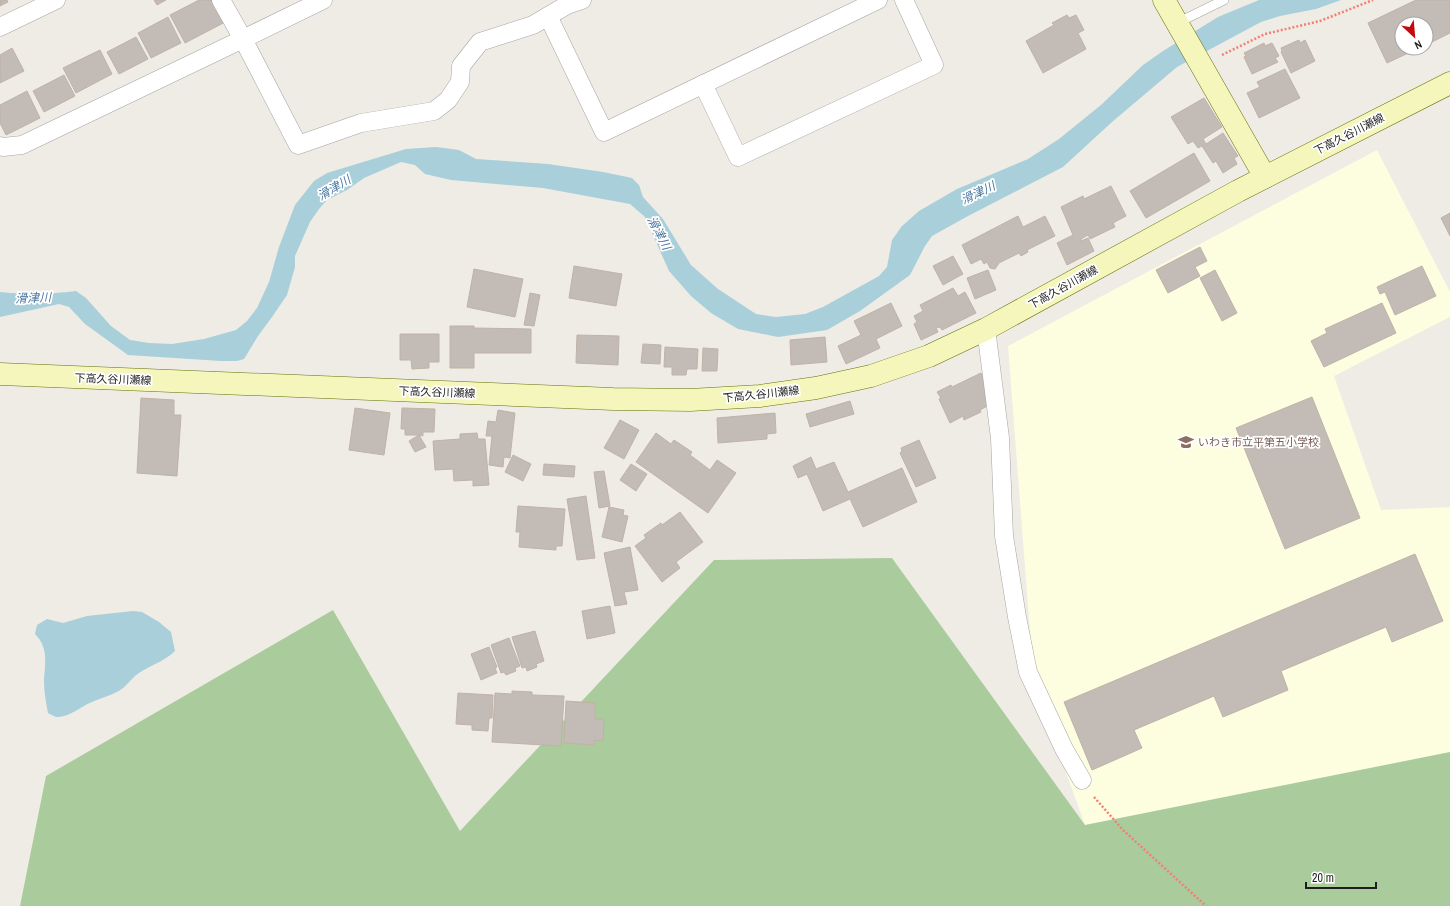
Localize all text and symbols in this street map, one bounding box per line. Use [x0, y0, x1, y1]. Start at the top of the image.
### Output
north arrow [1394, 16, 1434, 56]
text: N [1412, 37, 1424, 53]
street label: 下高久谷川瀬線 [1312, 110, 1386, 158]
water label: 滑津川 [314, 171, 355, 204]
water label: 滑津川 [958, 177, 999, 208]
water label: 滑津川 [643, 213, 675, 254]
street label: 下高久谷川瀬線 [1026, 262, 1100, 312]
water label: 滑津川 [15, 289, 53, 307]
street label: 下高久谷川瀬線 [74, 371, 152, 387]
street label: 下高久谷川瀬線 [722, 383, 800, 405]
street label: 下高久谷川瀬線 [398, 384, 476, 400]
school or university icon: いわき市立平第五小学校 [1177, 433, 1195, 451]
place label: いわき市立平第五小学校 [1198, 435, 1319, 449]
scale bar [1306, 864, 1376, 890]
text: 20 m [1312, 870, 1334, 886]

